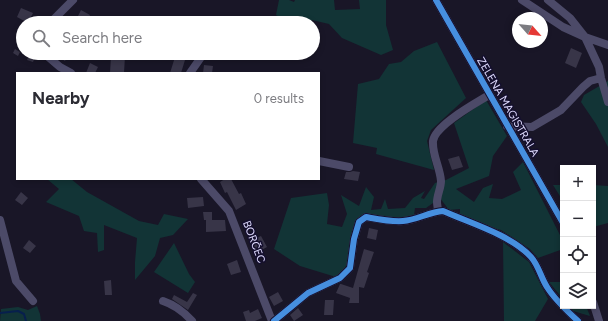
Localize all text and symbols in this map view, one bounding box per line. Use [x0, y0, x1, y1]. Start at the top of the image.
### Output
north arrow [512, 12, 548, 48]
search box [16, 16, 320, 60]
icon: search [30, 27, 52, 49]
text: Search here [62, 29, 142, 47]
street label: ZELENA MAGISTRALA [474, 55, 542, 159]
text: Nearby [32, 88, 90, 108]
text: 0 results [254, 91, 304, 106]
map controls [560, 165, 596, 309]
button: + [560, 165, 596, 201]
button: − [560, 201, 596, 237]
street label: BORČEC [240, 219, 269, 265]
button: locate [560, 237, 596, 273]
button: layers [560, 273, 596, 309]

